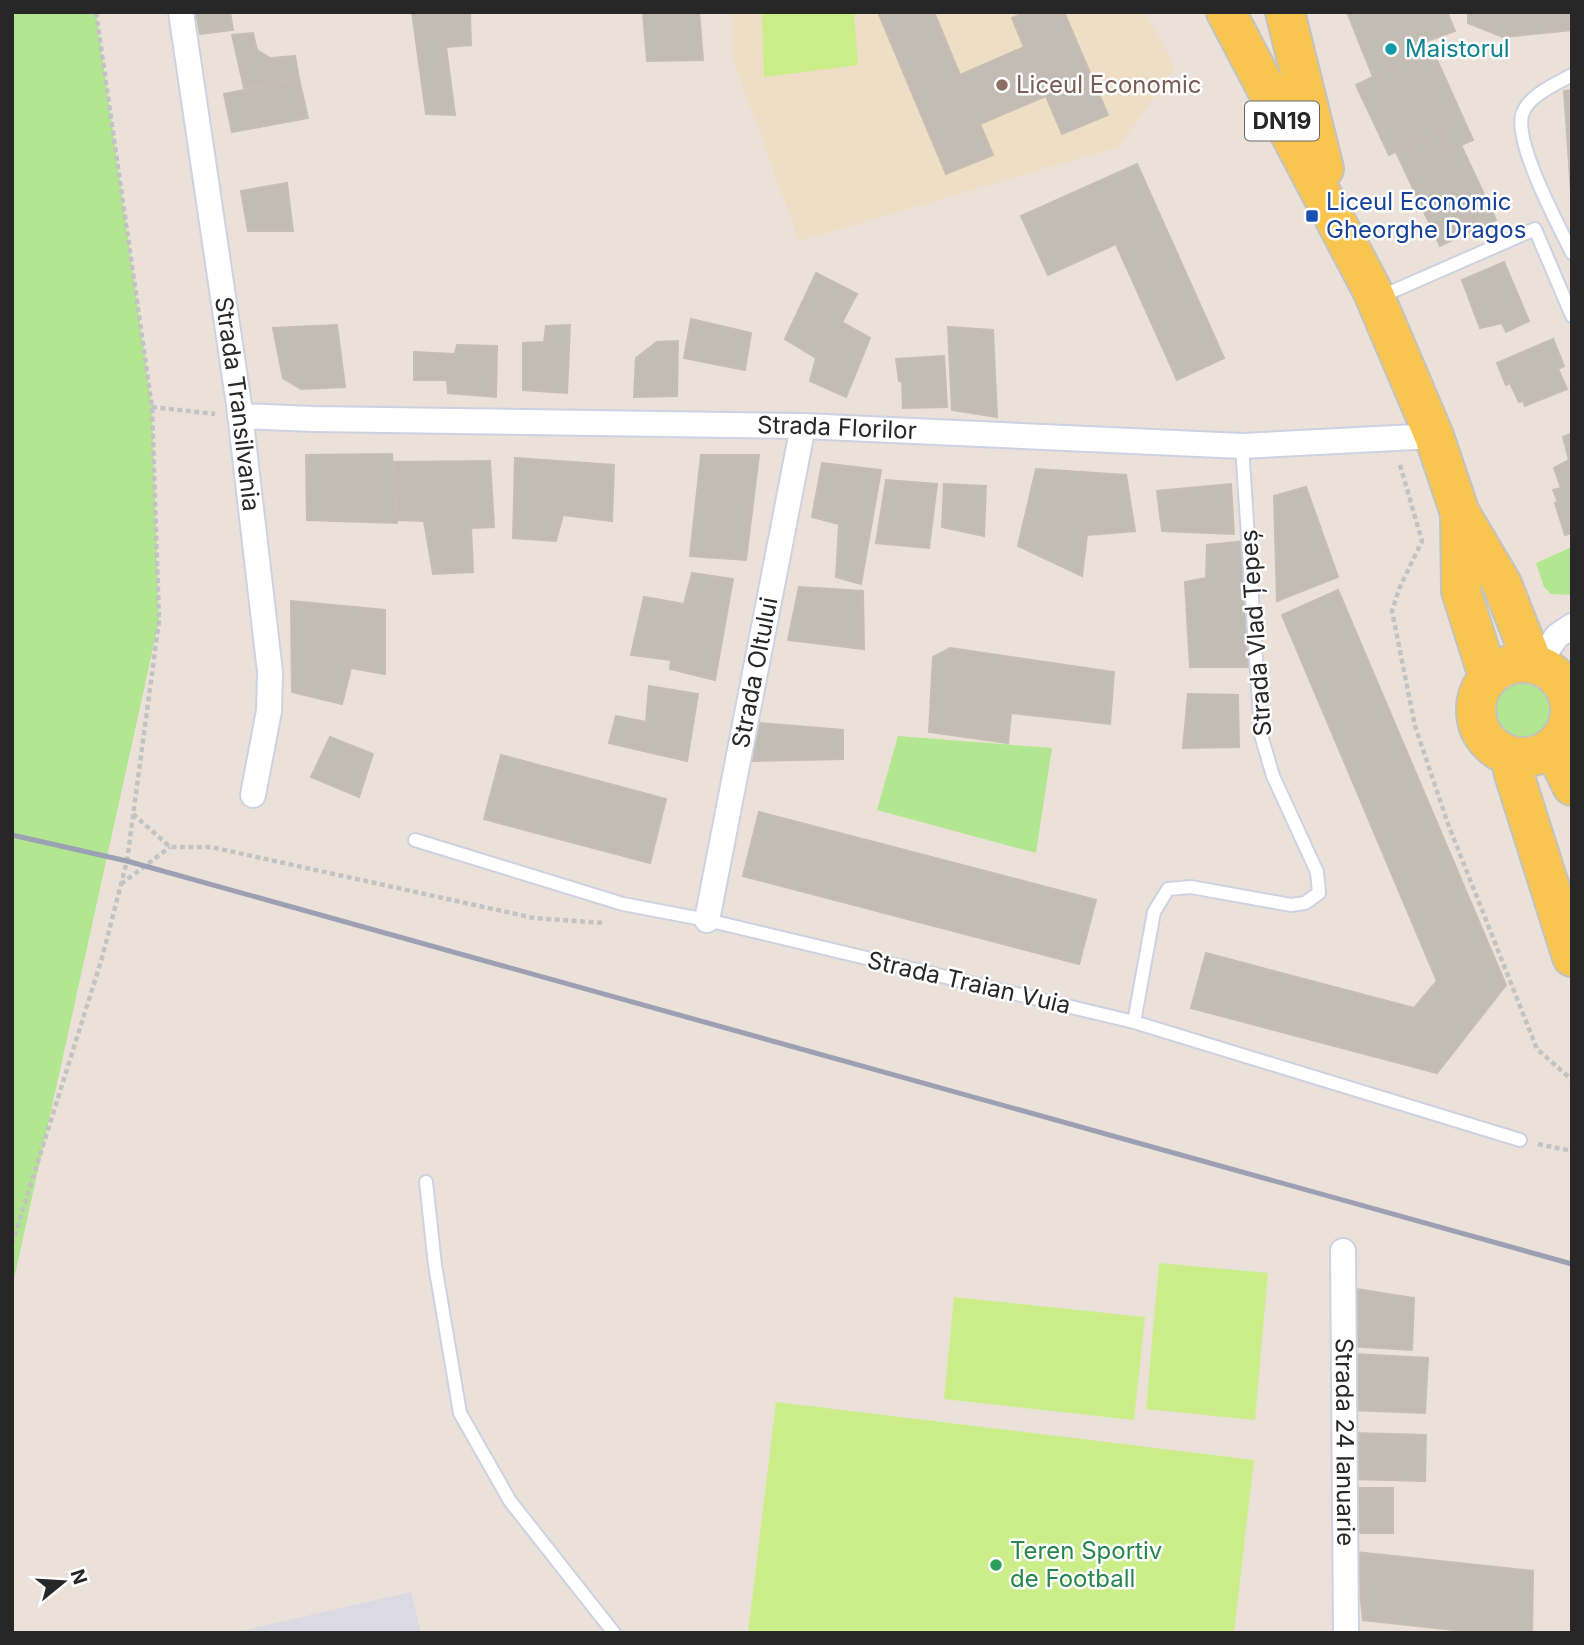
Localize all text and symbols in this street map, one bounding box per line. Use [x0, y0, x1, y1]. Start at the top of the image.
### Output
place label: Maistorul [1405, 34, 1510, 63]
marker: Maistorul [1383, 41, 1399, 57]
place label: Liceul Economic [1016, 70, 1201, 99]
marker: Liceul Economic [994, 77, 1010, 93]
road number: DN19 [1245, 102, 1319, 140]
place label: Liceul Economic Gheorghe Dragos [1326, 187, 1526, 244]
marker: Liceul Economic Gheorghe Dragos [1304, 208, 1320, 224]
street label: Strada Transilvania [209, 295, 266, 513]
street label: Strada Florilor [757, 410, 917, 445]
street label: Strada Vlad Țepeș [1234, 529, 1277, 737]
street label: Strada Oltului [726, 595, 783, 750]
street label: Strada Traian Vuia [865, 945, 1074, 1020]
street label: Strada 24 Ianuarie [1330, 1338, 1360, 1546]
place label: Teren Sportiv de Football [1010, 1536, 1162, 1593]
north arrow [28, 1547, 98, 1617]
marker: Teren Sportiv de Football [988, 1557, 1004, 1573]
text: N [66, 1566, 92, 1587]

